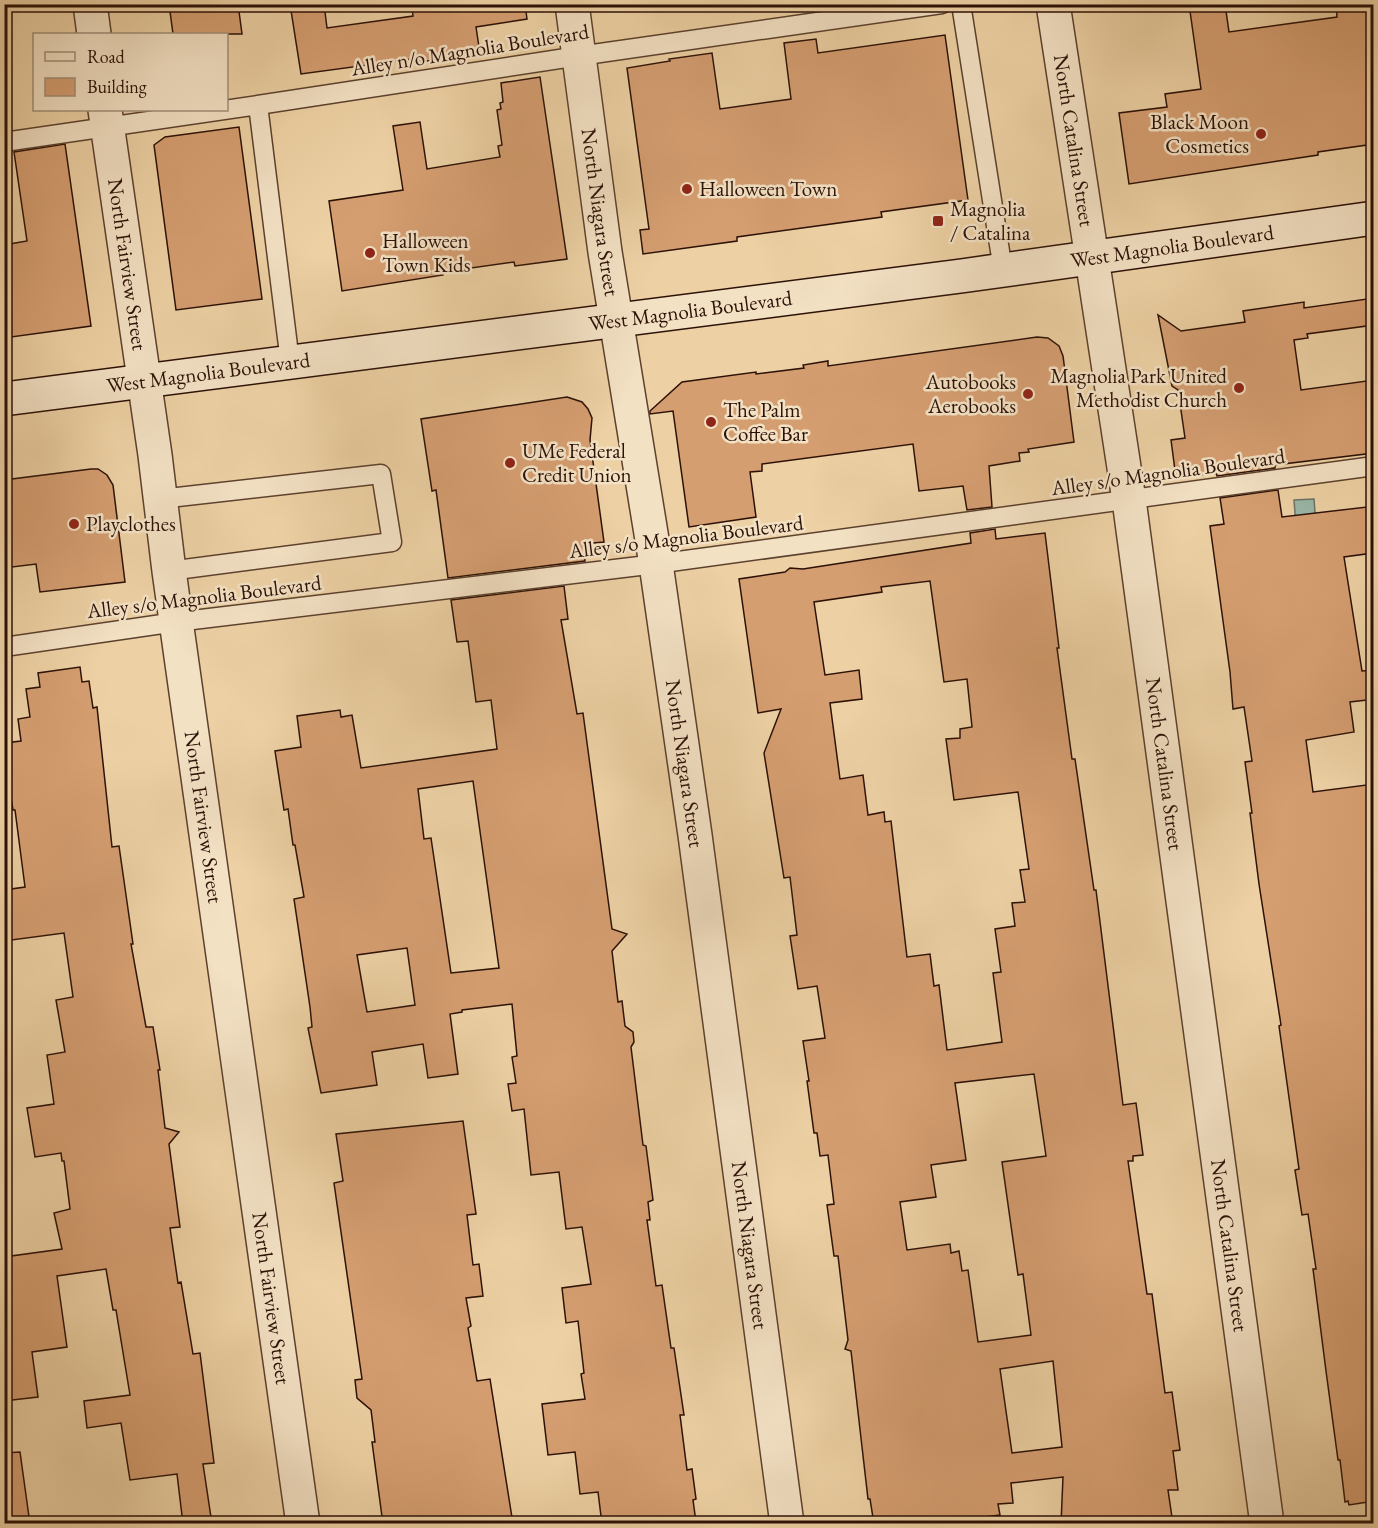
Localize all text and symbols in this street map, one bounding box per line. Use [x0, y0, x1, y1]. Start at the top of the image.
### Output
street label: Alley n/o Magnolia Boulevard [348, 17, 591, 82]
legend [33, 33, 228, 111]
text: Road [87, 45, 126, 68]
street label: North Catalina Street [1048, 52, 1101, 229]
text: Building [87, 75, 147, 98]
place label: Black Moon Cosmetics [1150, 108, 1249, 159]
street label: North Niagara Street [576, 126, 626, 298]
marker: Black Moon Cosmetics [1254, 127, 1268, 141]
place label: Halloween Town [699, 175, 837, 202]
street label: North Fairview Street [102, 176, 154, 353]
marker: Halloween Town [680, 182, 694, 196]
place label: Magnolia / Catalina [950, 195, 1031, 246]
marker: Magnolia / Catalina [931, 214, 945, 228]
street label: West Magnolia Boulevard [1069, 218, 1276, 273]
place label: Halloween Town Kids [382, 227, 471, 278]
marker: Halloween Town Kids [363, 246, 377, 260]
street label: West Magnolia Boulevard [587, 284, 794, 337]
street label: West Magnolia Boulevard [105, 346, 312, 399]
place label: Magnolia Park United Methodist Church [1050, 362, 1227, 413]
place label: Autobooks Aerobooks [924, 368, 1016, 419]
marker: Magnolia Park United Methodist Church [1232, 381, 1246, 395]
marker: Autobooks Aerobooks [1021, 387, 1035, 401]
place label: The Palm Coffee Bar [723, 396, 808, 447]
marker: The Palm Coffee Bar [704, 415, 718, 429]
place label: UMe Federal Credit Union [522, 437, 632, 488]
street label: Alley s/o Magnolia Boulevard [1048, 442, 1287, 501]
marker: UMe Federal Credit Union [503, 456, 517, 470]
street label: Alley s/o Magnolia Boulevard [566, 509, 805, 564]
place label: Playclothes [86, 510, 176, 537]
marker: Playclothes [67, 517, 81, 531]
street label: Alley s/o Magnolia Boulevard [84, 569, 323, 624]
street label: North Catalina Street [1140, 676, 1190, 852]
street label: North Niagara Street [660, 678, 711, 849]
street label: North Fairview Street [179, 729, 230, 905]
street label: North Catalina Street [1205, 1157, 1255, 1334]
street label: North Niagara Street [726, 1160, 775, 1331]
street label: North Fairview Street [246, 1210, 297, 1387]

